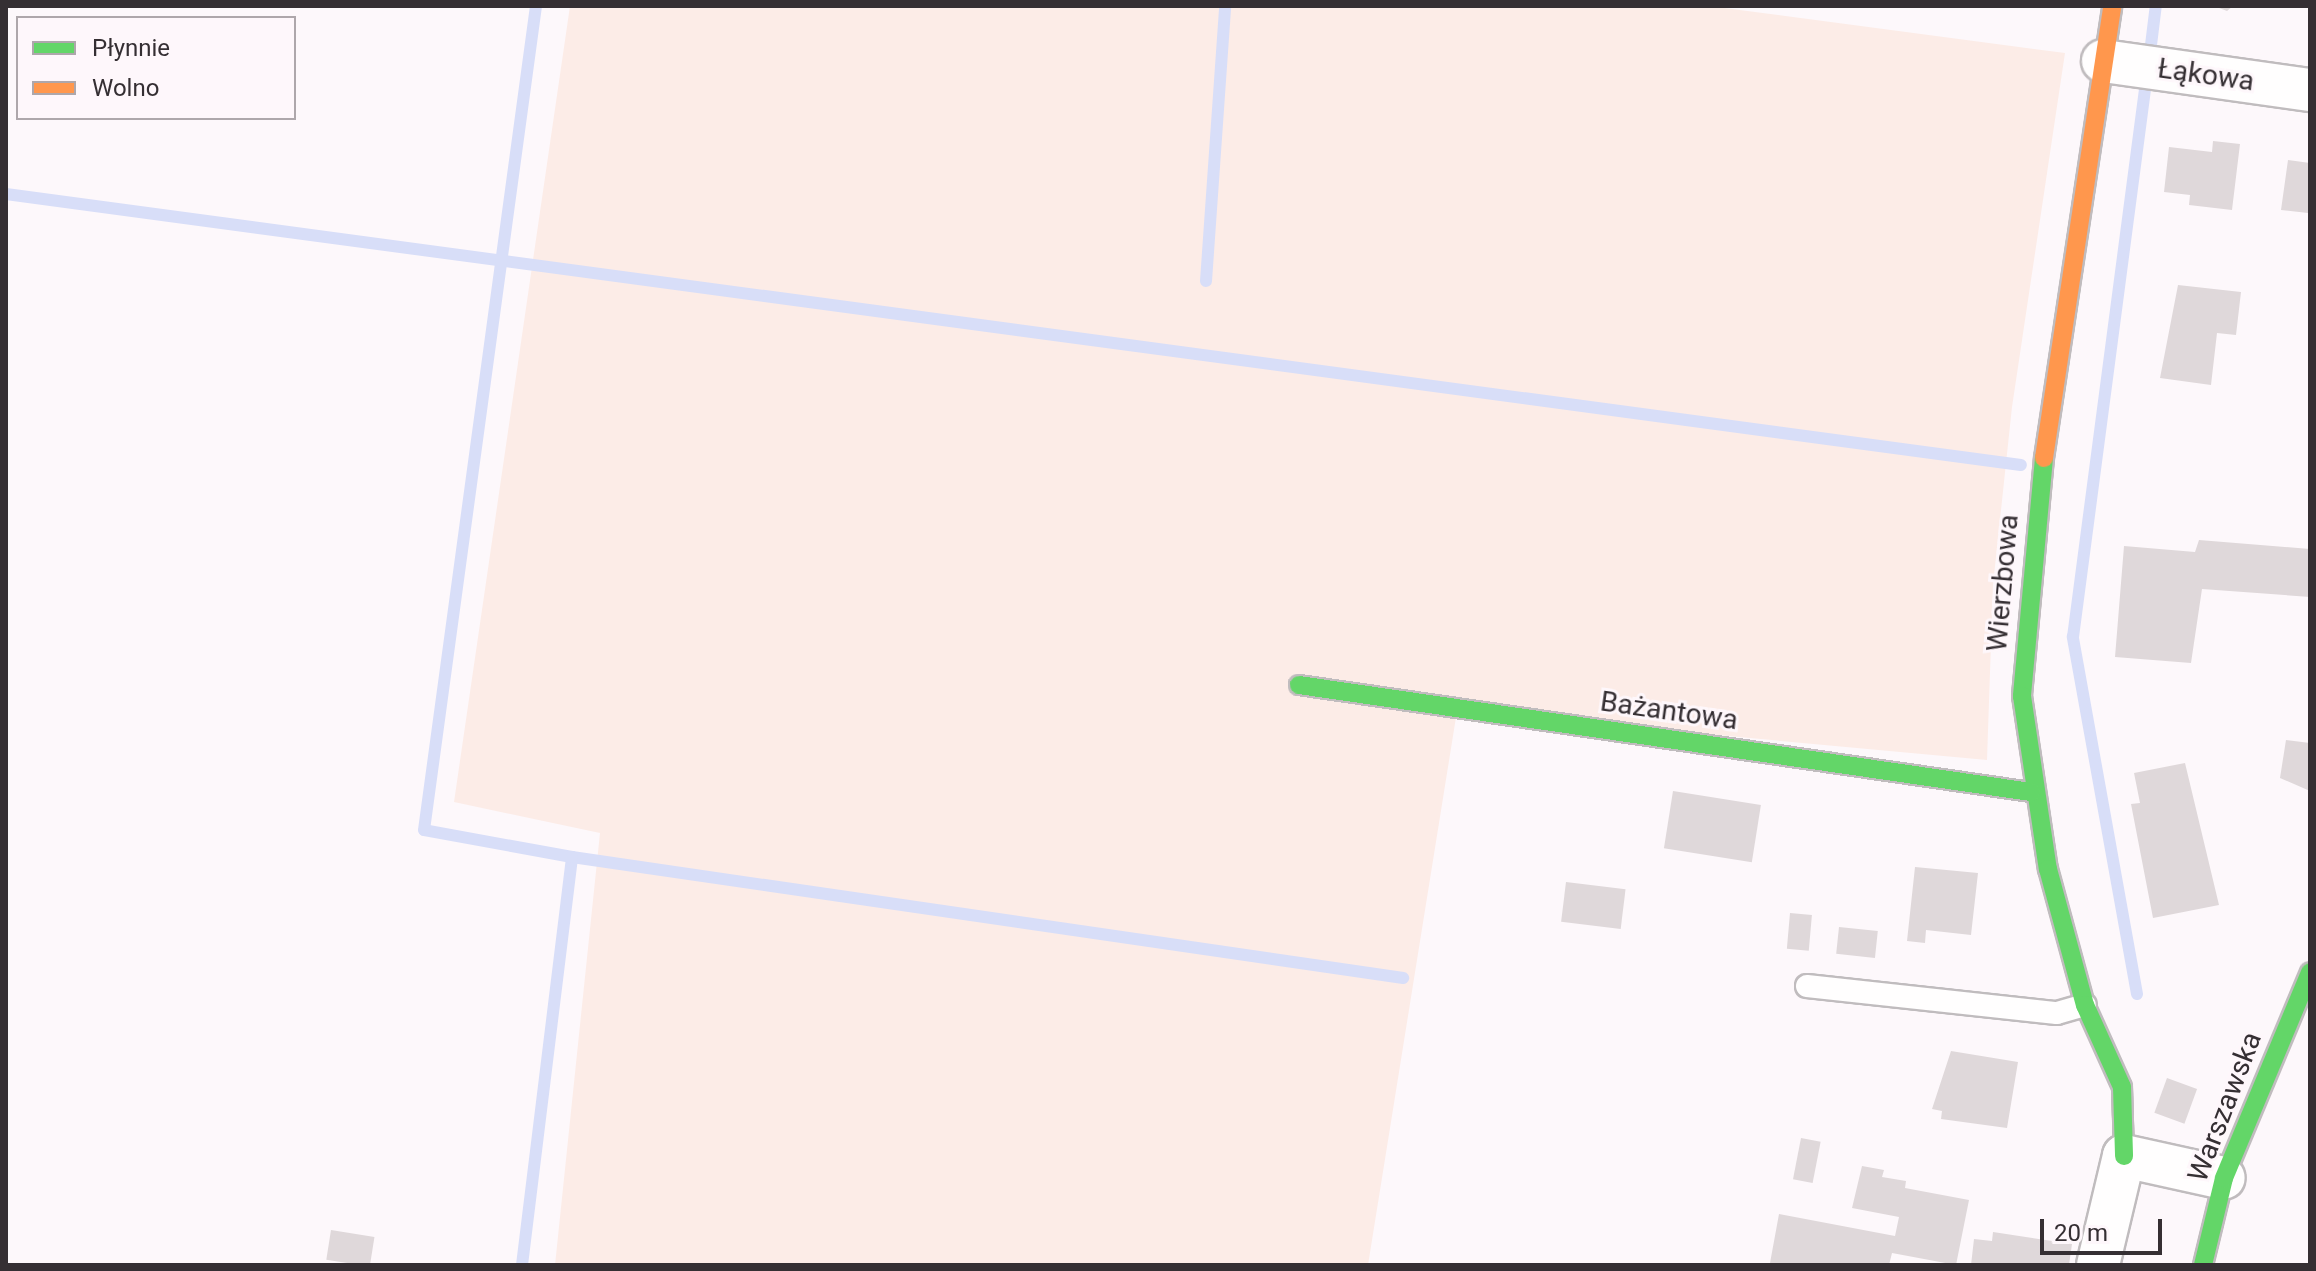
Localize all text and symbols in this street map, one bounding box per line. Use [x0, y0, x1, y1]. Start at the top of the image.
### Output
legend [16, 16, 296, 120]
text: Płynnie [92, 34, 170, 62]
street label: Łąkowa [2156, 52, 2256, 98]
text: Wolno [92, 74, 159, 102]
street label: Wierzbowa [1980, 513, 2026, 653]
street label: Bażantowa [1598, 685, 1740, 737]
street label: Warszawska [2181, 1027, 2269, 1187]
scale bar [2044, 1203, 2166, 1253]
text: 20 m [2054, 1219, 2108, 1247]

